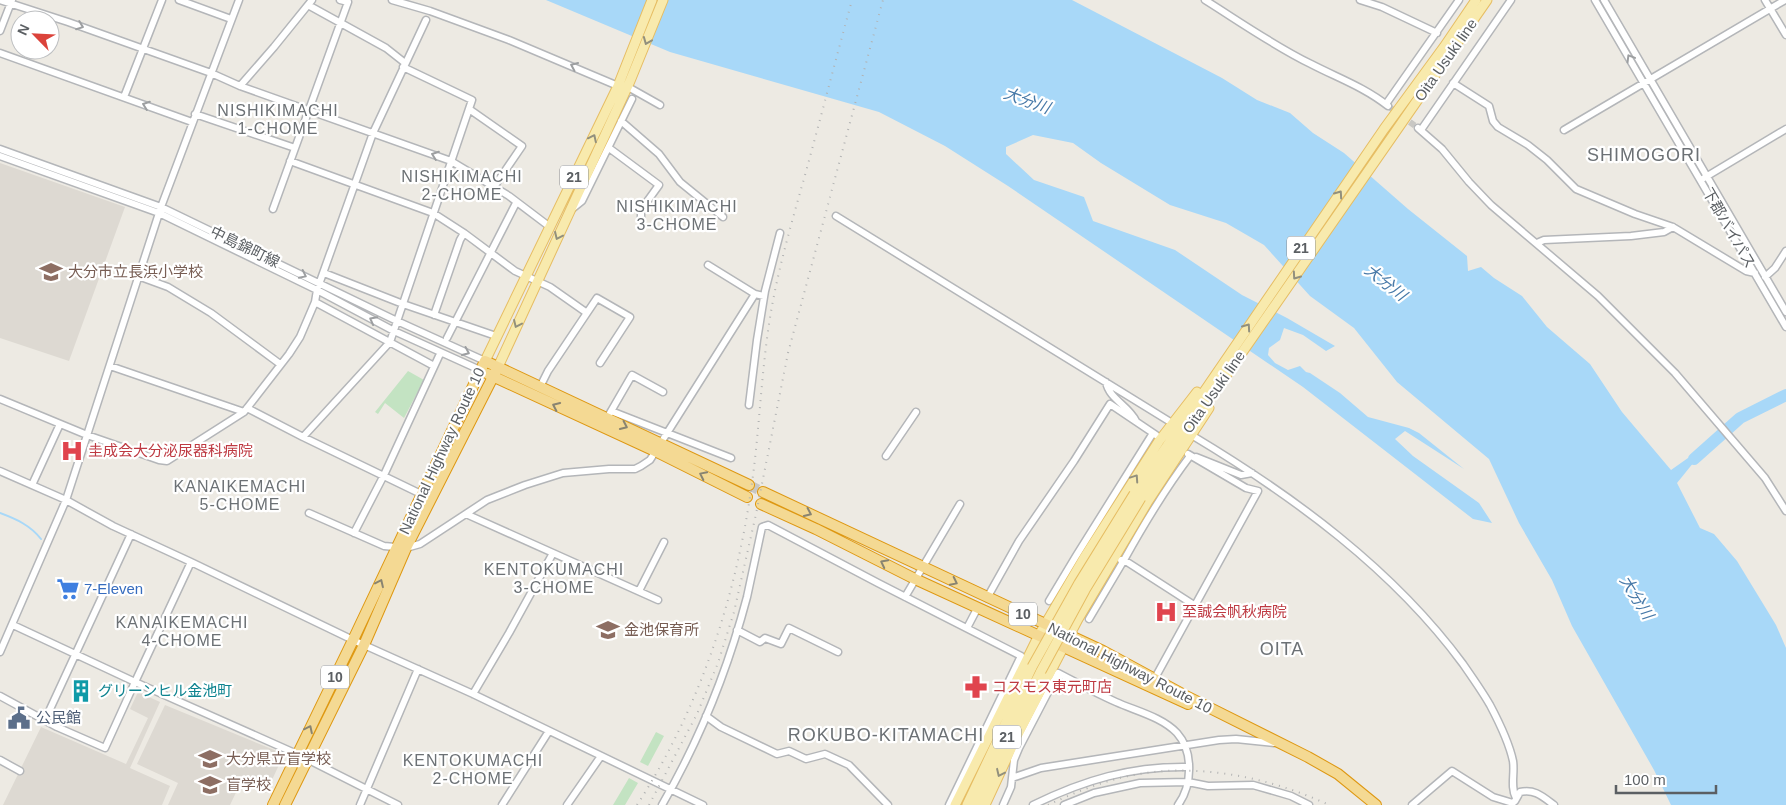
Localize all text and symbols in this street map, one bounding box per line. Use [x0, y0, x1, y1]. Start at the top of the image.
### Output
north arrow [10, 10, 60, 60]
street label: Oita Usuki line [1411, 15, 1480, 104]
one-way arrow [75, 20, 83, 30]
text: N [14, 22, 32, 38]
one-way arrow [642, 36, 652, 44]
one-way arrow [1626, 55, 1636, 64]
one-way arrow [570, 62, 579, 73]
water label: 大分川 [1001, 84, 1054, 117]
one-way arrow [142, 101, 151, 111]
district label: NISHIKIMACHI 1-CHOME [217, 102, 339, 137]
one-way arrow [587, 134, 597, 143]
district label: SHIMOGORI [1587, 145, 1701, 165]
one-way arrow [431, 151, 440, 161]
road number: 21 [560, 166, 588, 188]
district label: NISHIKIMACHI 2-CHOME [401, 168, 523, 203]
street label: 下郡バイパス [1700, 185, 1759, 271]
one-way arrow [1333, 190, 1342, 200]
district label: NISHIKIMACHI 3-CHOME [616, 198, 738, 233]
street label: 中島錦町線 [208, 222, 283, 271]
one-way arrow [554, 231, 564, 240]
road number: 21 [1287, 237, 1315, 260]
school or university icon: 大分市立長浜小学校 [38, 259, 64, 285]
water label: 大分川 [1362, 261, 1411, 305]
place label: 大分市立長浜小学校 [68, 263, 203, 280]
one-way arrow [298, 269, 307, 279]
one-way arrow [1293, 270, 1302, 280]
one-way arrow [369, 316, 378, 326]
one-way arrow [512, 319, 523, 328]
one-way arrow [1241, 324, 1250, 333]
one-way arrow [461, 346, 470, 357]
street label: Oita Usuki line [1179, 347, 1248, 436]
street label: National Highway Route 10 [395, 365, 488, 537]
one-way arrow [552, 402, 561, 412]
one-way arrow [619, 420, 628, 431]
hospital icon: 圭成会大分泌尿器科病院 [59, 438, 85, 464]
place label: 圭成会大分泌尿器科病院 [88, 442, 253, 459]
one-way arrow [699, 471, 708, 482]
one-way arrow [1128, 474, 1138, 483]
district label: KANAIKEMACHI 5-CHOME [174, 478, 306, 513]
one-way arrow [803, 506, 812, 517]
one-way arrow [880, 559, 889, 569]
district label: KENTOKUMACHI 3-CHOME [484, 561, 624, 596]
water label: 大分川 [1617, 572, 1658, 624]
supermarket icon: 7-Eleven [55, 576, 81, 602]
one-way arrow [949, 576, 958, 586]
one-way arrow [374, 579, 384, 588]
place label: 7-Eleven [84, 580, 143, 597]
hospital icon: 至誠会帆秋病院 [1153, 599, 1179, 625]
road number: 10 [1009, 602, 1037, 626]
place label: 至誠会帆秋病院 [1182, 603, 1287, 620]
district label: KANAIKEMACHI 4-CHOME [116, 614, 248, 649]
school or university icon: 金池保育所 [595, 617, 621, 643]
street label: National Highway Route 10 [1045, 619, 1215, 716]
place label: 金池保育所 [624, 621, 699, 638]
district label: OITA [1260, 639, 1304, 659]
road number: 10 [321, 666, 349, 689]
pharmacy icon: コスモス東元町店 [963, 674, 989, 700]
building icon: グリーンヒル金池町 [68, 678, 94, 704]
place label: コスモス東元町店 [992, 678, 1112, 695]
place label: グリーンヒル金池町 [98, 682, 232, 699]
public building icon: 公民館 [6, 705, 32, 731]
place label: 公民館 [36, 709, 81, 726]
district label: ROKUBO-KITAMACHI [788, 725, 984, 745]
one-way arrow [303, 726, 313, 735]
road number: 21 [993, 726, 1021, 749]
school or university icon: 大分県立盲学校 [197, 746, 223, 772]
place label: 大分県立盲学校 [226, 750, 331, 767]
district label: KENTOKUMACHI 2-CHOME [403, 752, 543, 787]
scale bar [1616, 762, 1716, 794]
one-way arrow [996, 768, 1006, 777]
text: 100 m [1624, 771, 1666, 788]
school or university icon: 盲学校 [197, 772, 223, 798]
place label: 盲学校 [226, 776, 271, 793]

